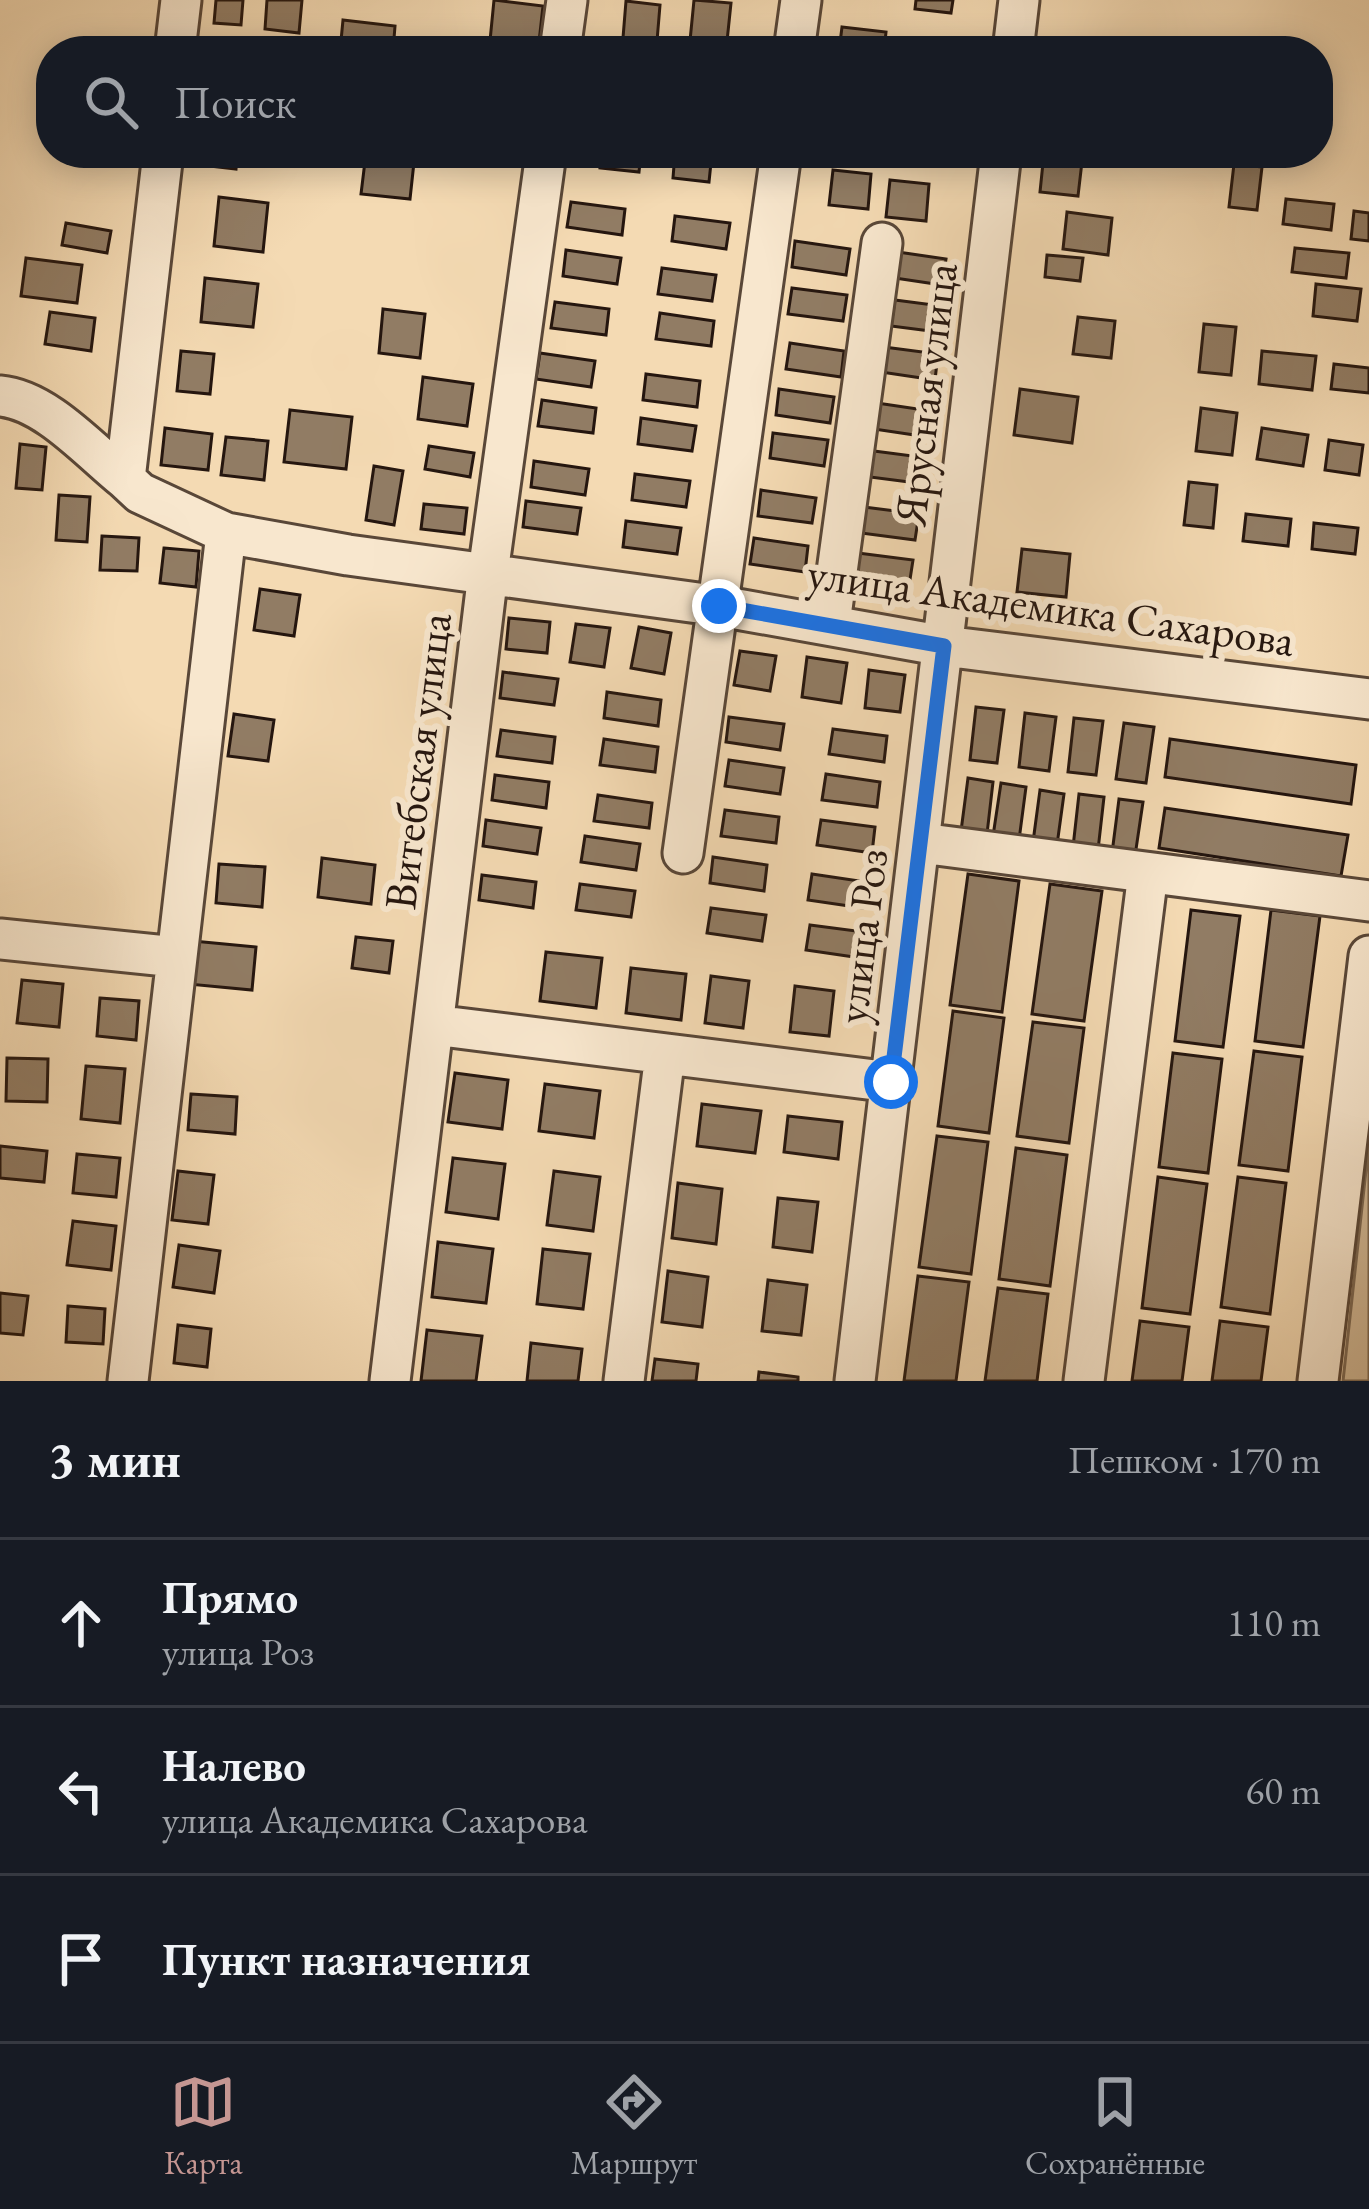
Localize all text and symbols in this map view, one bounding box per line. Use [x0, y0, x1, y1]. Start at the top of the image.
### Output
search box [36, 36, 1333, 168]
icon: search [78, 69, 144, 135]
text: Поиск [174, 73, 296, 131]
street label: Ярусная улица [880, 259, 970, 530]
street label: улица Академика Сахарова [804, 543, 1298, 669]
route end [692, 579, 746, 633]
street label: Витебская улица [370, 609, 464, 912]
street label: улица Роз [822, 845, 900, 1027]
route start [864, 1055, 918, 1109]
text: 3 мин [48, 1426, 181, 1492]
text: Пешком · 170 m [1068, 1434, 1321, 1485]
text: Прямо [162, 1568, 298, 1626]
icon: ahead [48, 1590, 114, 1656]
text: 110 m [1227, 1597, 1321, 1648]
text: улица Роз [162, 1626, 314, 1677]
text: Налево [162, 1736, 306, 1794]
icon: left [48, 1758, 114, 1824]
text: 60 m [1245, 1765, 1321, 1816]
text: улица Академика Сахарова [162, 1794, 587, 1845]
icon: arrive [48, 1926, 114, 1992]
text: Пункт назначения [162, 1930, 531, 1988]
tab: Карта [164, 2069, 243, 2184]
tab: Маршрут [571, 2069, 697, 2184]
tab: Сохранённые [1025, 2069, 1205, 2184]

